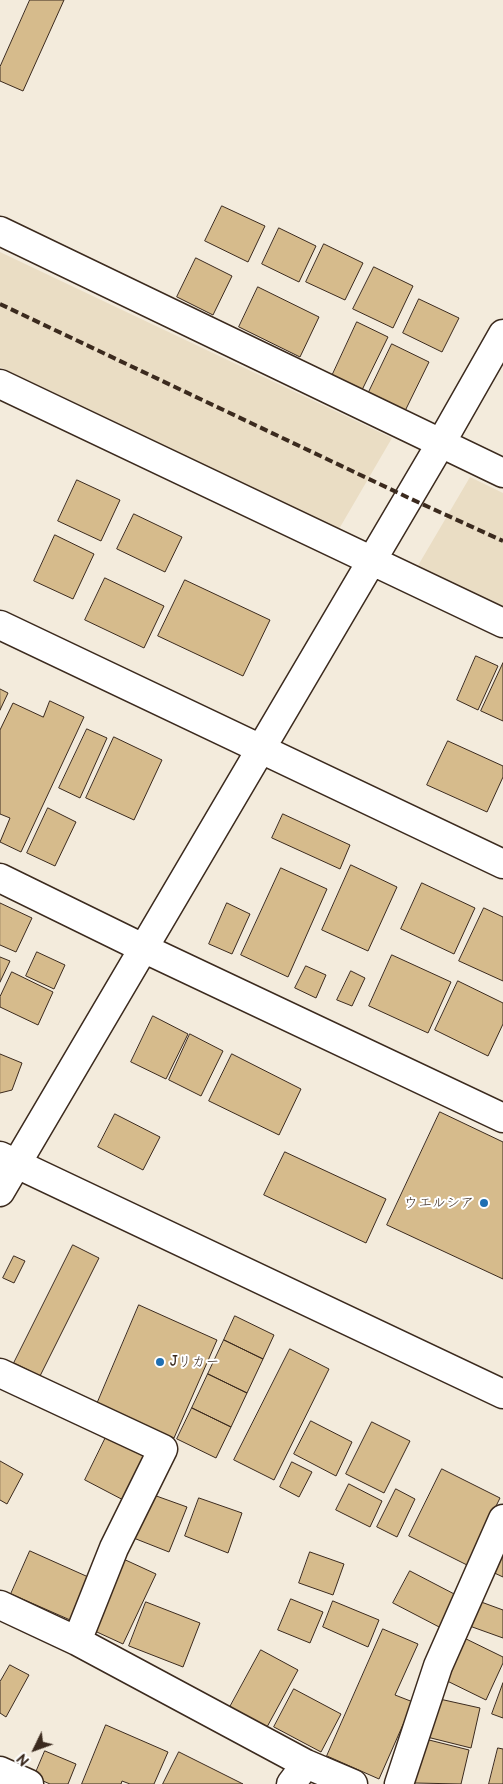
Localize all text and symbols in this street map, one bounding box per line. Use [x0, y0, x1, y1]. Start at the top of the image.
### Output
place label: ウエルシア [404, 1195, 474, 1211]
marker: ウエルシア [478, 1197, 490, 1209]
place label: Jリカー [170, 1354, 220, 1370]
marker: Jリカー [154, 1356, 166, 1368]
north arrow [10, 1724, 60, 1774]
text: N [14, 1750, 33, 1769]

